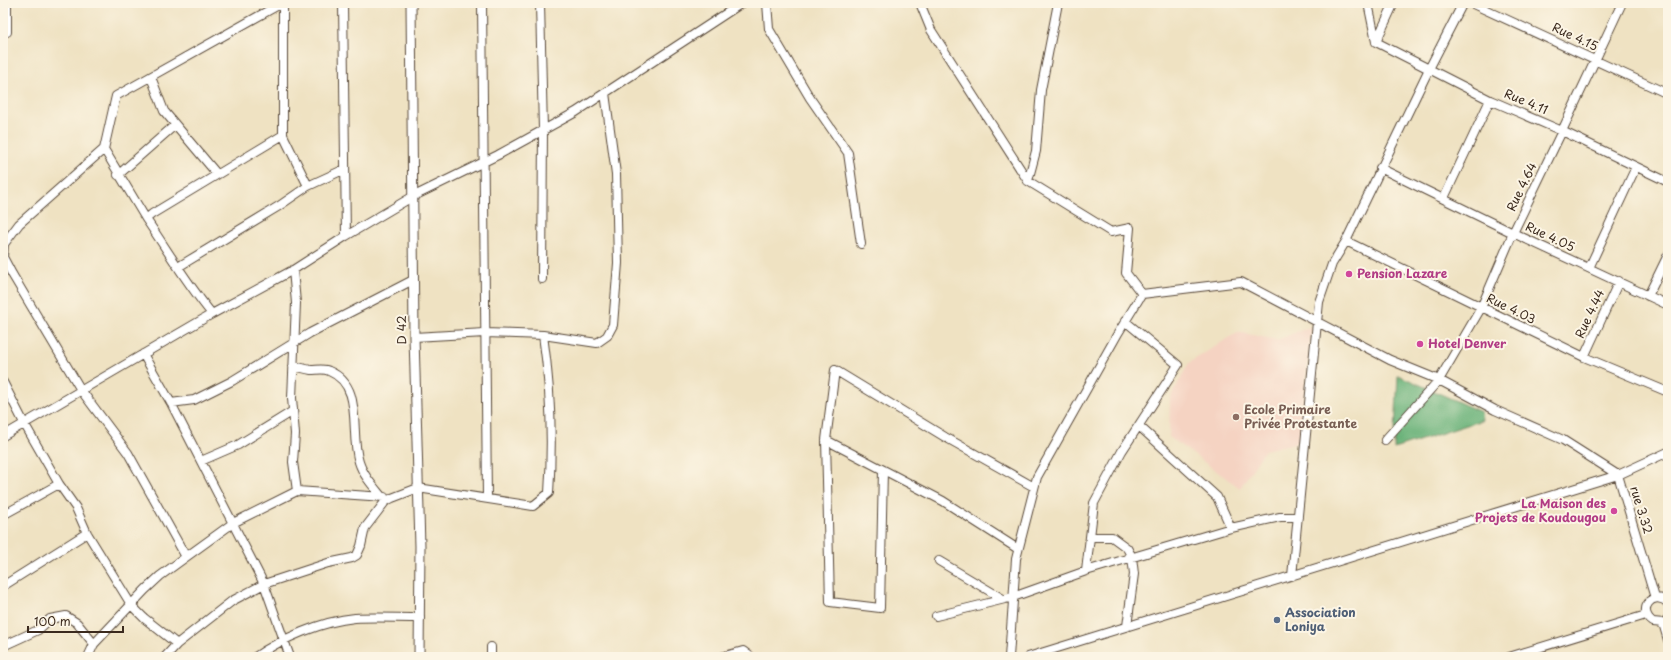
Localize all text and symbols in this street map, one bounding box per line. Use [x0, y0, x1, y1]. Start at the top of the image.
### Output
street label: Rue 4.15 [1549, 18, 1601, 55]
street label: Rue 4.11 [1502, 84, 1551, 118]
street label: Rue 4.64 [1502, 159, 1541, 214]
street label: Rue 4.05 [1523, 217, 1578, 255]
place label: Pension Lazare [1357, 264, 1448, 282]
marker: Pension Lazare [1344, 269, 1354, 279]
street label: Rue 4.44 [1570, 286, 1608, 341]
street label: Rue 4.03 [1484, 288, 1539, 328]
street label: D 42 [392, 315, 410, 345]
place label: Hotel Denver [1428, 334, 1507, 352]
marker: Hotel Denver [1415, 339, 1425, 349]
place label: Ecole Primaire Privée Protestante [1244, 400, 1357, 432]
marker: Ecole Primaire Privée Protestante [1231, 412, 1241, 422]
street label: rue 3.32 [1626, 484, 1658, 536]
place label: La Maison des Projets de Koudougou [1475, 494, 1606, 526]
marker: La Maison des Projets de Koudougou [1609, 506, 1619, 516]
place label: Association Loniya [1285, 603, 1356, 635]
scale bar [28, 608, 123, 634]
text: 100 m [34, 612, 71, 630]
marker: Association Loniya [1272, 615, 1282, 625]

